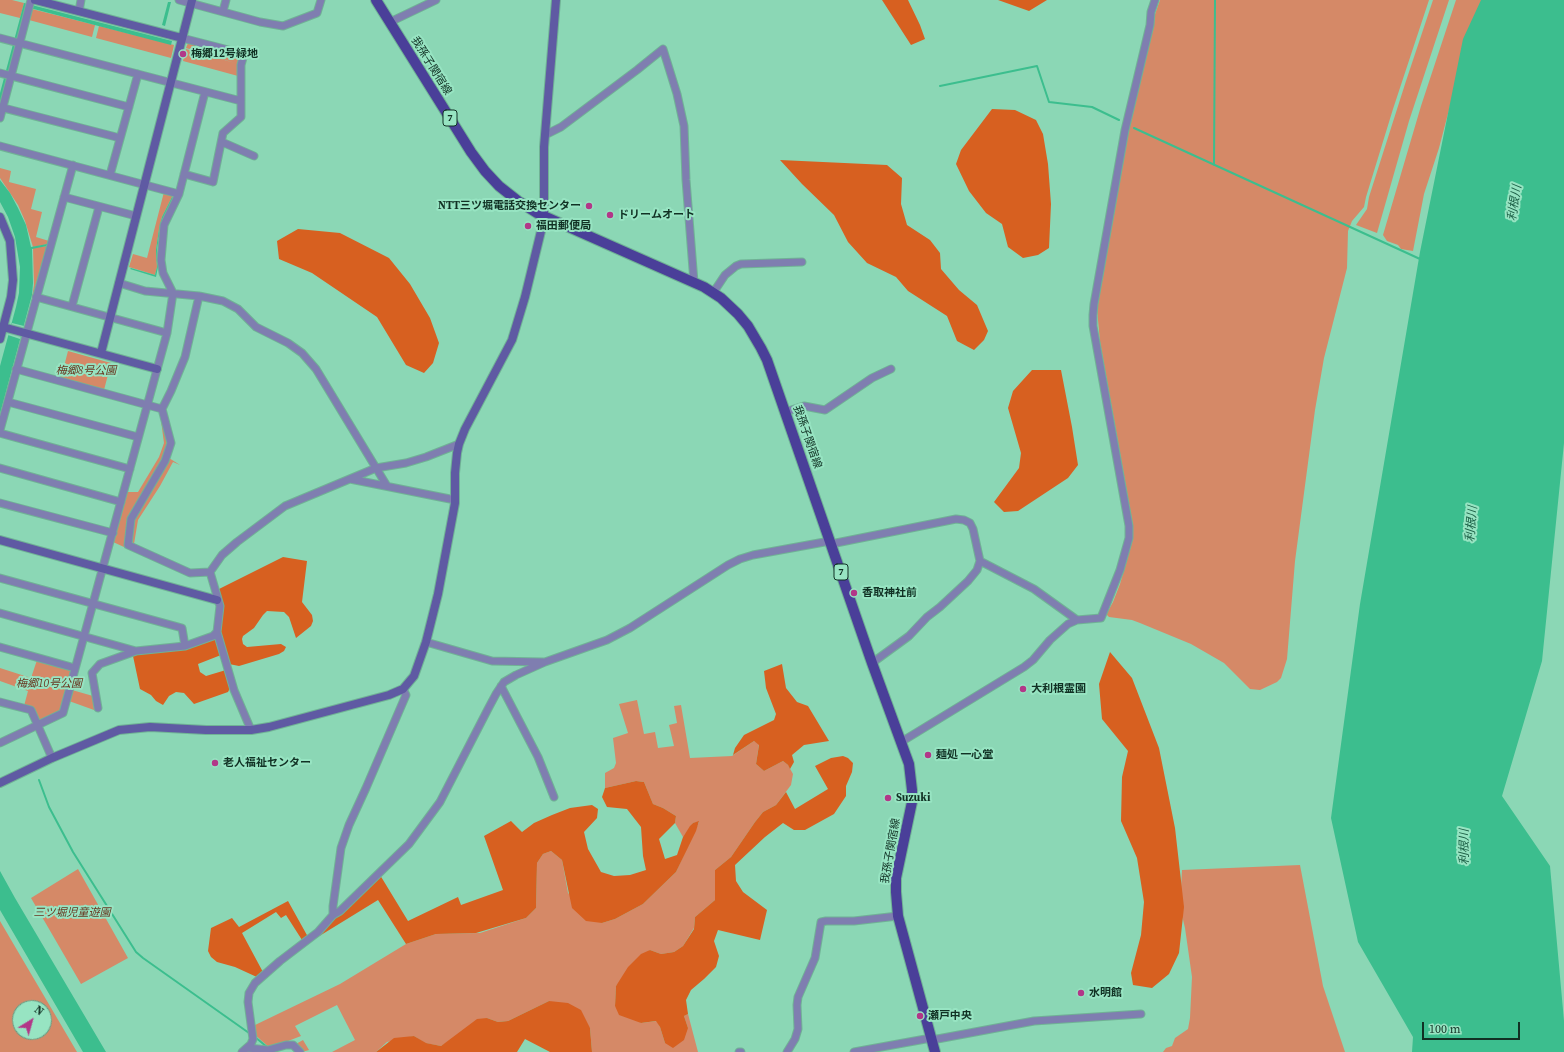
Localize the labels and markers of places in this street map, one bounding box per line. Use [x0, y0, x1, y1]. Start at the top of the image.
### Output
place label: 梅郷12号緑地 [191, 47, 258, 61]
marker: 梅郷12号緑地 [178, 49, 188, 59]
place label: NTT三ツ堀電話交換センター [438, 199, 581, 213]
marker: NTT三ツ堀電話交換センター [584, 201, 594, 211]
place label: ドリームオート [618, 208, 695, 222]
marker: ドリームオート [605, 210, 615, 220]
place label: 福田郵便局 [536, 219, 591, 233]
marker: 福田郵便局 [523, 221, 533, 231]
place label: 香取神社前 [862, 586, 917, 600]
marker: 香取神社前 [849, 588, 859, 598]
place label: 大利根霊園 [1031, 682, 1086, 696]
marker: 大利根霊園 [1018, 684, 1028, 694]
place label: 麺処 一心堂 [936, 748, 993, 762]
marker: 麺処 一心堂 [923, 750, 933, 760]
place label: 老人福祉センター [223, 756, 311, 770]
marker: 老人福祉センター [210, 758, 220, 768]
place label: Suzuki [896, 791, 930, 805]
marker: Suzuki [883, 793, 893, 803]
place label: 水明館 [1089, 986, 1122, 1000]
marker: 水明館 [1076, 988, 1086, 998]
place label: 瀬戸中央 [928, 1009, 972, 1023]
marker: 瀬戸中央 [915, 1011, 925, 1021]

